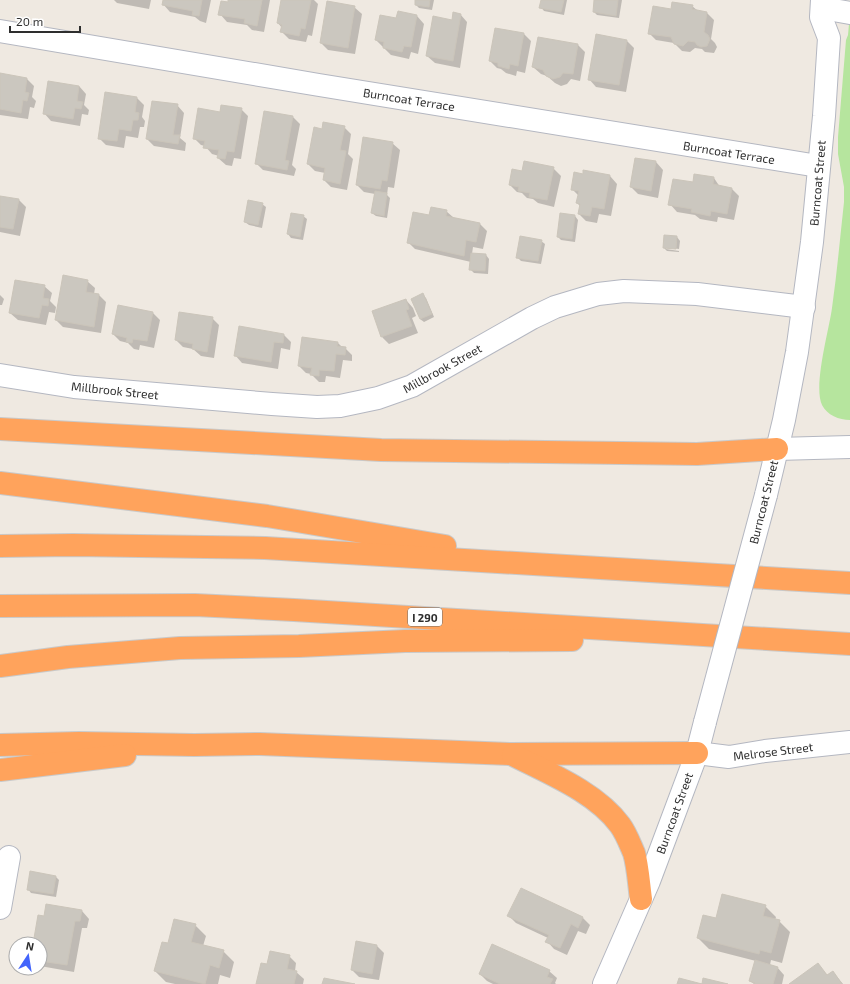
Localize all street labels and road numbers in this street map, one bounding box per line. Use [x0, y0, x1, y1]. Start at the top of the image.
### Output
street label: Burncoat Terrace [362, 85, 456, 113]
street label: Burncoat Terrace [682, 138, 776, 166]
street label: Burncoat Street [806, 139, 828, 226]
street label: Millbrook Street [400, 340, 484, 395]
street label: Millbrook Street [71, 378, 160, 402]
street label: Burncoat Street [746, 458, 780, 545]
road number: I 290 [408, 608, 442, 626]
street label: Melrose Street [732, 739, 814, 763]
street label: Burncoat Street [653, 770, 695, 856]

